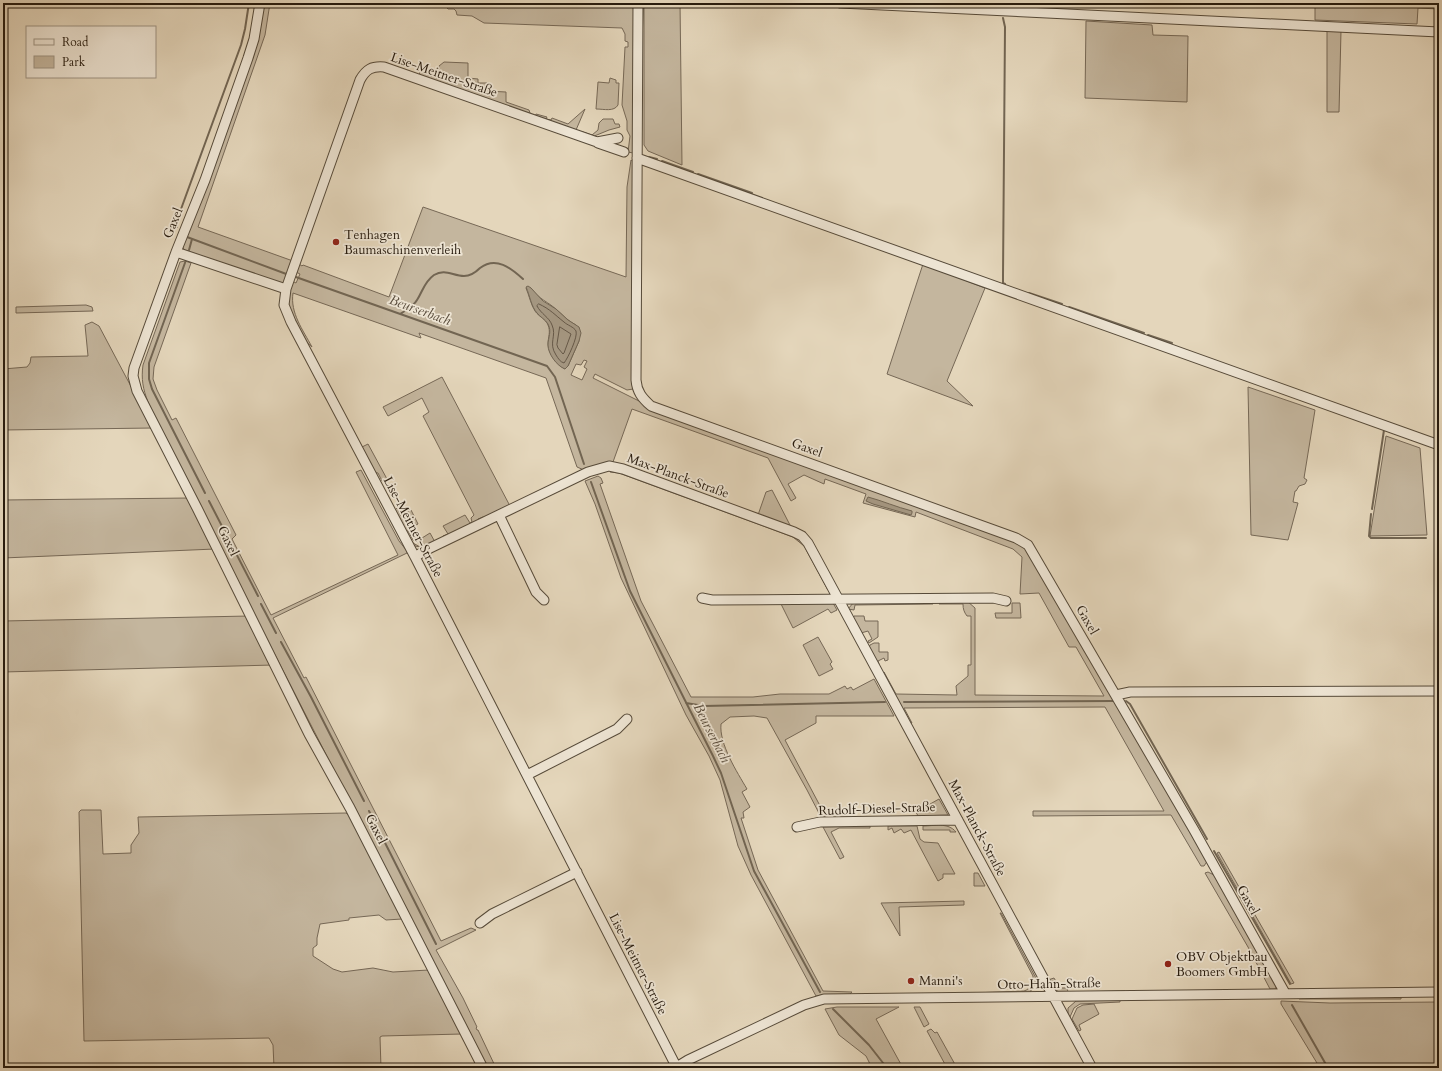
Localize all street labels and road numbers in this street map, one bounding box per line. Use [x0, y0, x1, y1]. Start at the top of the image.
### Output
street label: Lise-Meitner-Straße [388, 48, 500, 102]
street label: Gaxel [159, 204, 188, 241]
street label: Gaxel [789, 434, 826, 462]
street label: Max-Planck-Straße [624, 449, 732, 503]
street label: Lise-Meitner-Straße [379, 473, 447, 581]
street label: Gaxel [213, 523, 243, 560]
street label: Gaxel [1071, 602, 1103, 639]
street label: Max-Planck-Straße [944, 776, 1010, 880]
street label: Rudolf-Diesel-Straße [818, 798, 936, 820]
street label: Gaxel [361, 811, 391, 848]
street label: Gaxel [1232, 882, 1264, 919]
street label: Lise-Meitner-Straße [605, 910, 671, 1018]
street label: Otto-Hahn-Straße [997, 974, 1101, 994]

